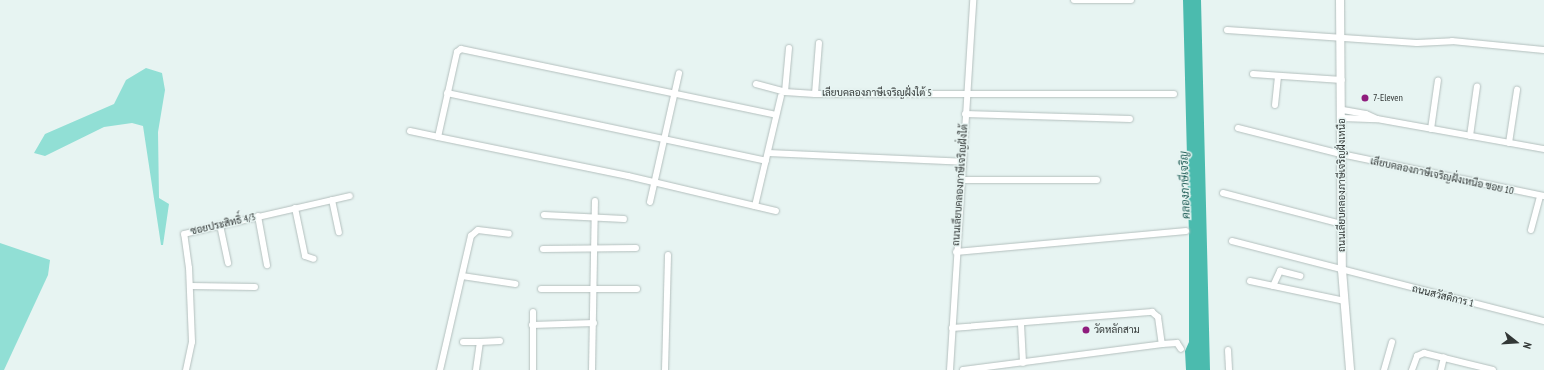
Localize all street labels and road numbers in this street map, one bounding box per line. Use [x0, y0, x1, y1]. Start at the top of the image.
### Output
street label: เลียบคลองภาษีเจริญฝั่งใต้ 5 [822, 87, 932, 99]
street label: ถนนเลียบคลองภาษีเจริญฝั่งเหนือ [1336, 118, 1348, 252]
street label: ถนนเลียบคลองภาษีเจริญฝั่งใต้ [950, 124, 970, 246]
street label: เลียบคลองภาษีเจริญฝั่งเหนือ ซอย 10 [1369, 155, 1515, 197]
street label: ซอยประสิทธิ์ 4/3 [189, 211, 257, 237]
street label: ถนนสวัสดิการ 1 [1411, 283, 1475, 309]

